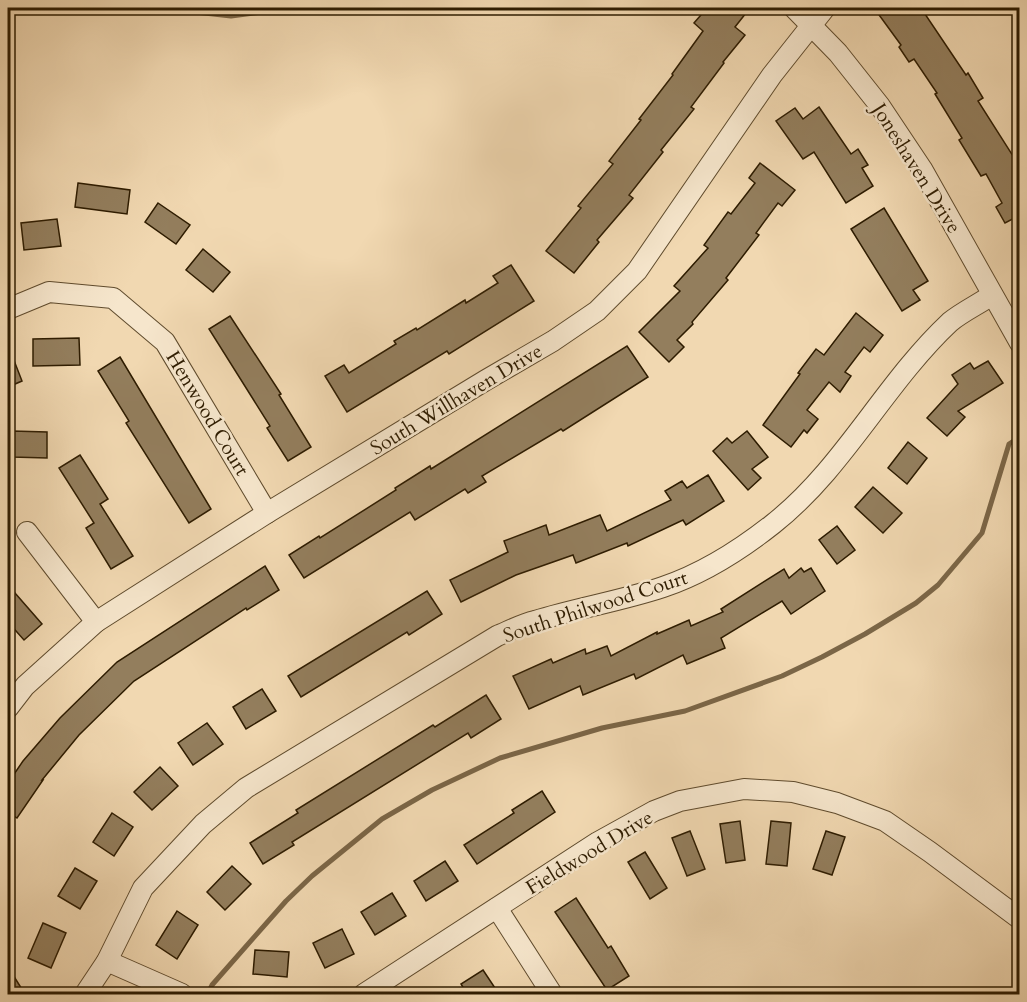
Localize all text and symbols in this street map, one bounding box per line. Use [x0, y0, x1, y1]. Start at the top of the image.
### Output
street label: Joneshaven Drive [864, 96, 967, 238]
street label: South Willhaven Drive [365, 337, 547, 462]
street label: Henwood Court [160, 346, 256, 481]
street label: South Philwood Court [500, 564, 691, 649]
street label: Fieldwood Drive [521, 804, 658, 901]

